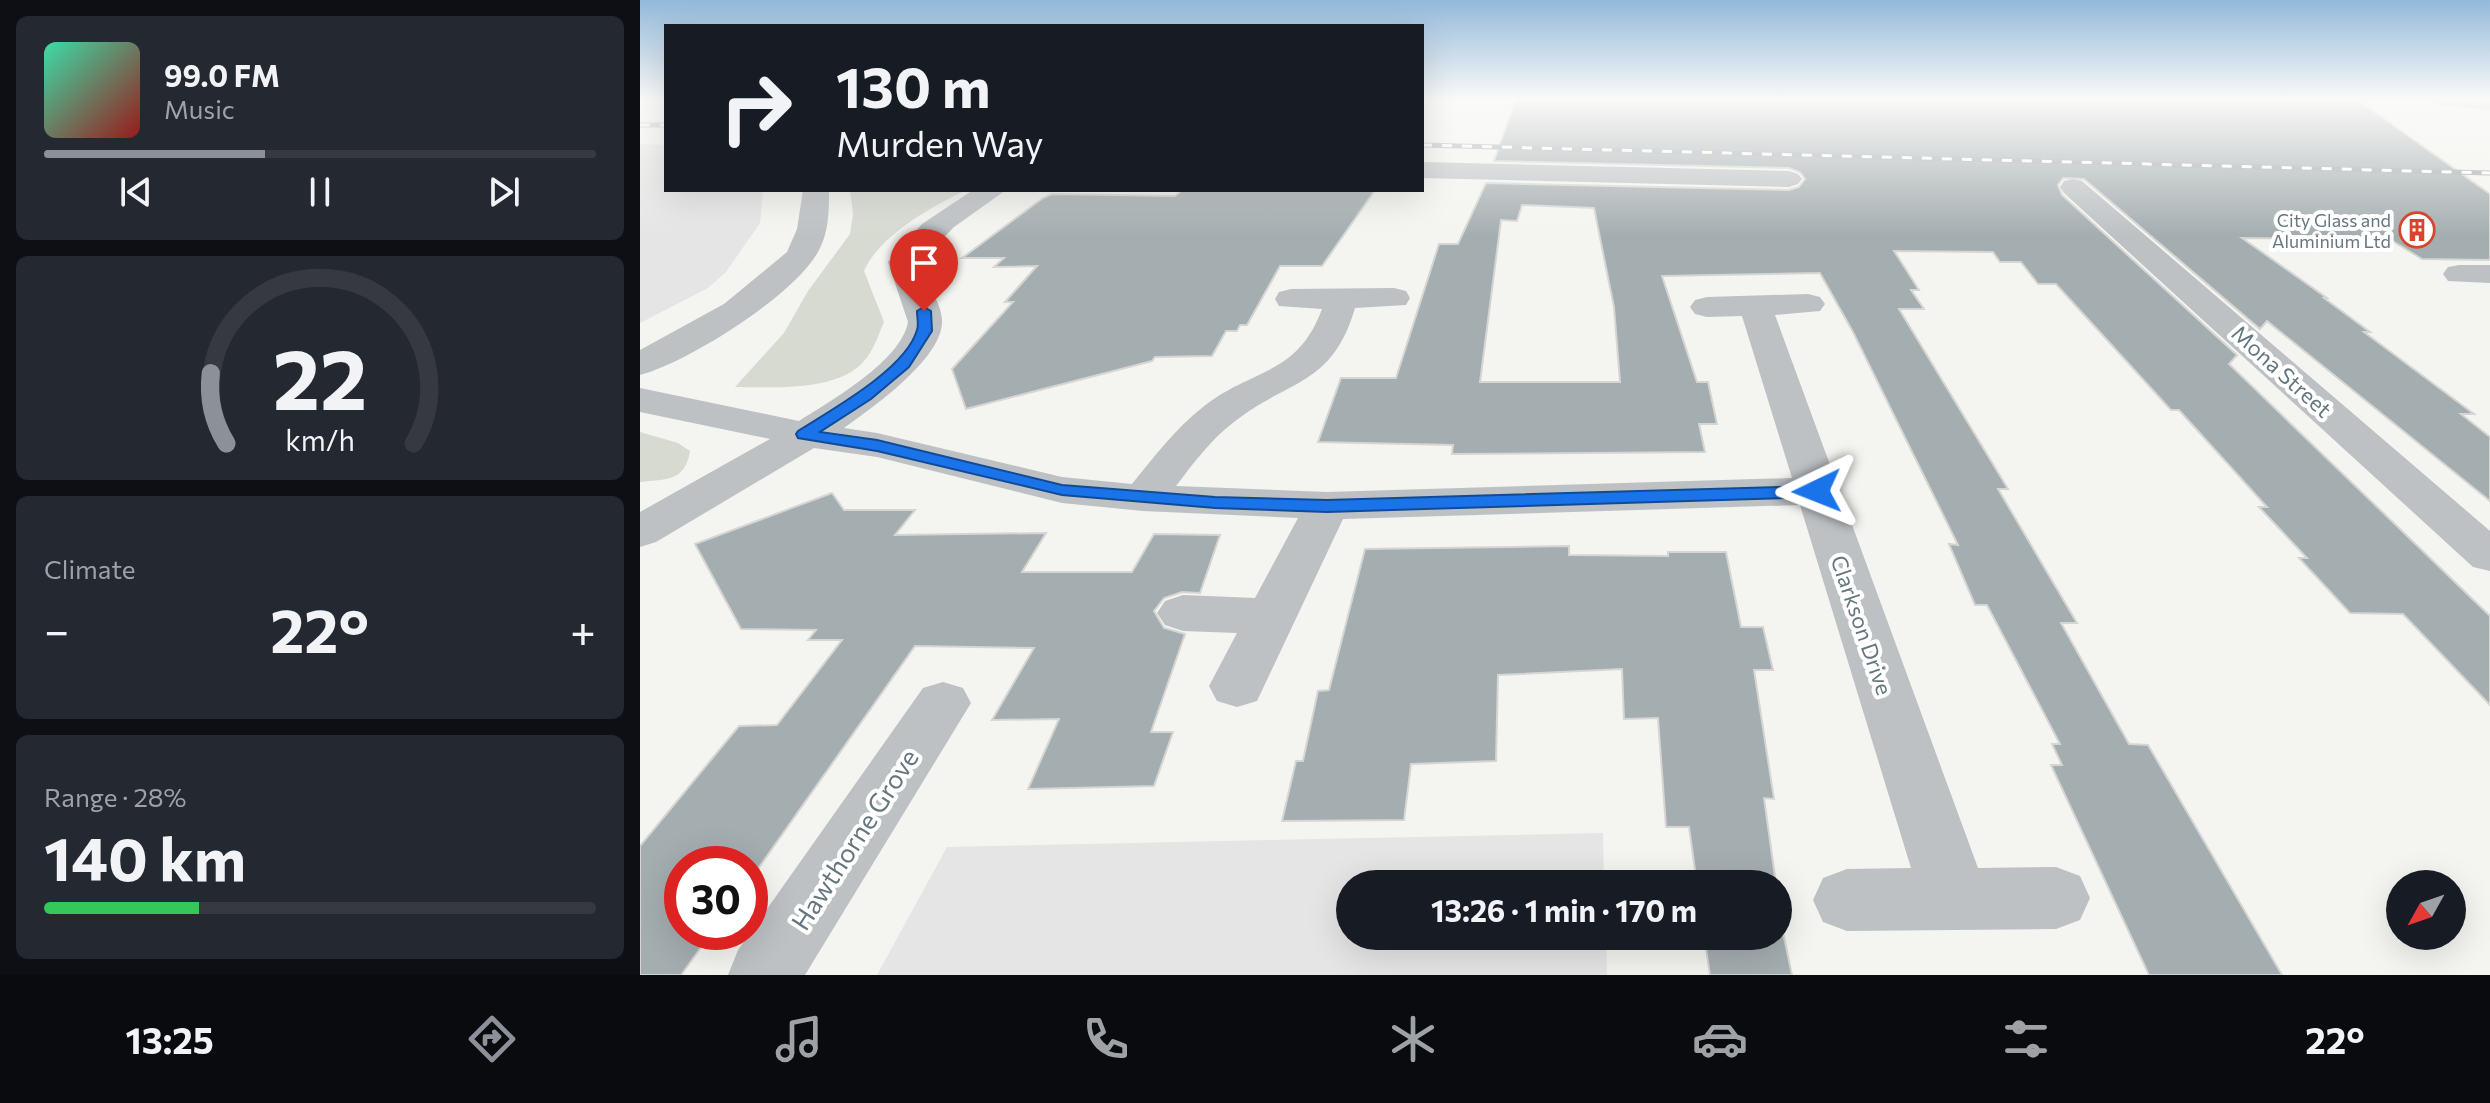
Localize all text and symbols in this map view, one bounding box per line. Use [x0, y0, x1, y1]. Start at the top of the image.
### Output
text: 130 m [836, 51, 991, 120]
text: 99.0 FM [164, 56, 280, 93]
icon: right [704, 56, 808, 160]
text: Music [164, 93, 235, 124]
text: Murden Way [836, 120, 1043, 164]
icon: previous [114, 170, 158, 214]
icon: pause [298, 170, 342, 214]
icon: next [482, 170, 526, 214]
place label: City Glass and Aluminium Ltd [2272, 209, 2391, 252]
building icon: City Glass and Aluminium Ltd [2398, 211, 2436, 249]
pin [890, 229, 958, 311]
icon: arrive [902, 241, 946, 285]
street label: Mona Street [2227, 319, 2337, 423]
text: 22 [273, 324, 367, 426]
text: km/h [285, 422, 355, 457]
position arrow [1775, 449, 1859, 533]
street label: Clarkson Drive [1825, 552, 1899, 698]
text: Climate [44, 553, 136, 584]
text: 22° [270, 592, 369, 665]
text: − [44, 602, 69, 656]
text: + [570, 602, 596, 656]
street label: Hawthorne Grove [784, 743, 924, 935]
text: Range · 28% [44, 781, 187, 812]
text: 140 km [44, 820, 246, 893]
speed limit sign: 30 [664, 846, 768, 950]
north arrow [2386, 870, 2466, 950]
map controls [2386, 870, 2466, 950]
text: 13:26 · 1 min · 170 m [1431, 891, 1697, 928]
icon: directions [464, 1011, 520, 1067]
icon: music [771, 1011, 827, 1067]
icon: phone [1078, 1011, 1134, 1067]
icon: climate [1385, 1011, 1441, 1067]
icon: car [1692, 1011, 1748, 1067]
icon: filters [1998, 1011, 2054, 1067]
text: 13:25 [125, 1017, 214, 1061]
text: 22° [2305, 1017, 2365, 1061]

